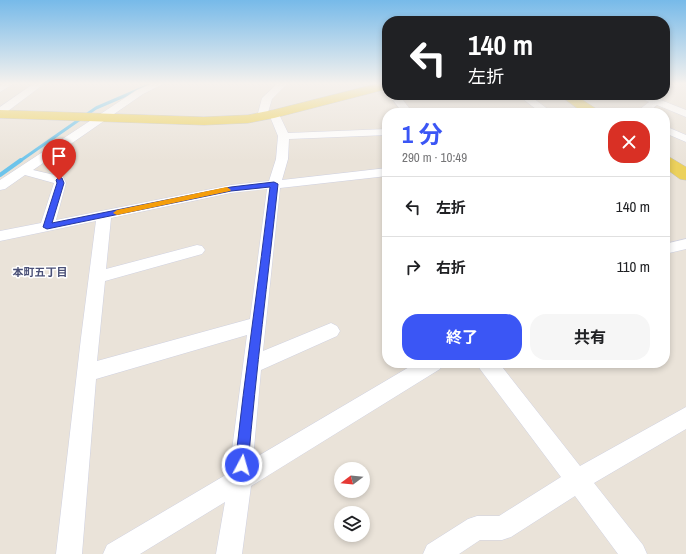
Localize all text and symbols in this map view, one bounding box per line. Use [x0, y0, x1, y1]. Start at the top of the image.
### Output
text: 140 m [468, 26, 533, 64]
icon: left [402, 32, 454, 84]
text: 左折 [468, 64, 504, 89]
text: 1 分 [402, 118, 442, 150]
button: close [608, 121, 650, 163]
pin [42, 139, 76, 180]
icon: arrive [48, 145, 70, 167]
text: 290 m · 10:49 [402, 149, 467, 166]
icon: left [402, 196, 424, 218]
text: 140 m [616, 196, 650, 217]
text: 左折 [436, 197, 466, 218]
icon: right [402, 256, 424, 278]
text: 110 m [617, 256, 650, 277]
text: 右折 [436, 257, 466, 278]
district label: 本町五丁目 [13, 265, 68, 279]
button: 終了 [402, 314, 522, 360]
button: 共有 [530, 314, 650, 360]
position arrow [221, 444, 263, 486]
north arrow [334, 462, 370, 498]
map controls [334, 462, 370, 542]
button: layers [334, 506, 370, 542]

